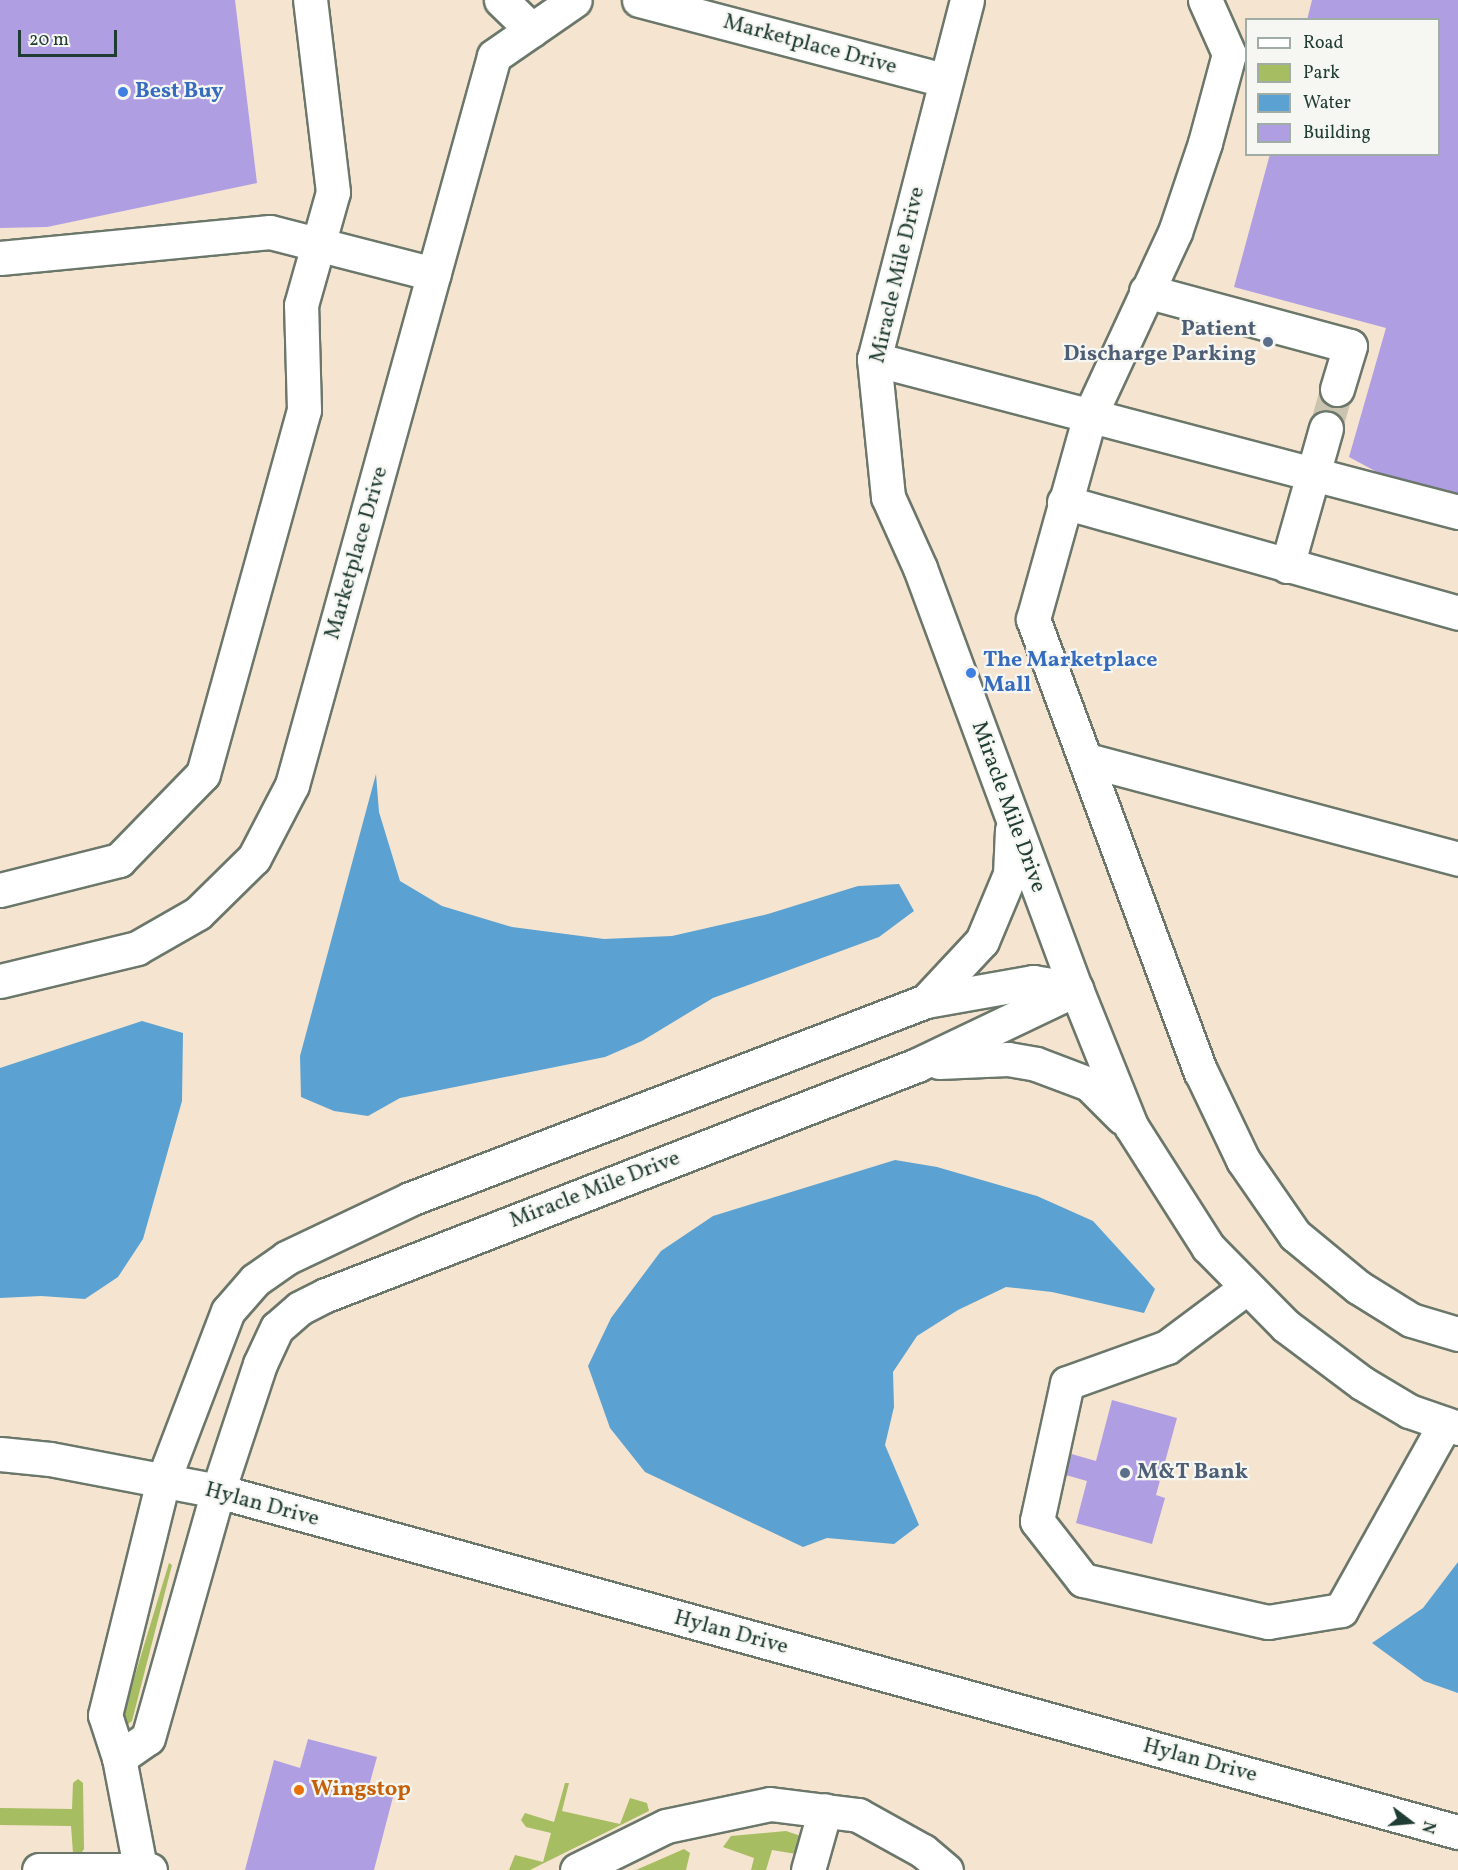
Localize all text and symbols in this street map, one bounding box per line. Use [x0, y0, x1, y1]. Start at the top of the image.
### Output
street label: Marketplace Drive [720, 9, 900, 81]
scale bar [21, 18, 120, 56]
legend [1245, 18, 1440, 156]
text: 20 m [29, 28, 69, 53]
text: Road [1303, 31, 1344, 56]
text: Park [1303, 61, 1340, 86]
place label: Best Buy [135, 79, 223, 105]
marker: Best Buy [116, 85, 130, 99]
text: Water [1303, 91, 1351, 116]
text: Building [1303, 121, 1371, 146]
street label: Miracle Mile Drive [865, 184, 931, 366]
place label: Patient Discharge Parking [1063, 316, 1256, 368]
marker: Patient Discharge Parking [1261, 335, 1275, 349]
street label: Marketplace Drive [320, 463, 394, 643]
place label: The Marketplace Mall [983, 647, 1158, 698]
marker: The Marketplace Mall [964, 666, 978, 680]
street label: Miracle Mile Drive [965, 718, 1051, 896]
street label: Miracle Mile Drive [506, 1145, 684, 1235]
place label: M&T Bank [1137, 1460, 1249, 1486]
marker: M&T Bank [1118, 1466, 1132, 1480]
street label: Hylan Drive [202, 1477, 322, 1533]
street label: Hylan Drive [671, 1605, 791, 1661]
street label: Hylan Drive [1140, 1733, 1260, 1789]
place label: Wingstop [311, 1777, 411, 1803]
marker: Wingstop [292, 1783, 306, 1797]
north arrow [1380, 1792, 1440, 1852]
text: N [1415, 1818, 1439, 1836]

